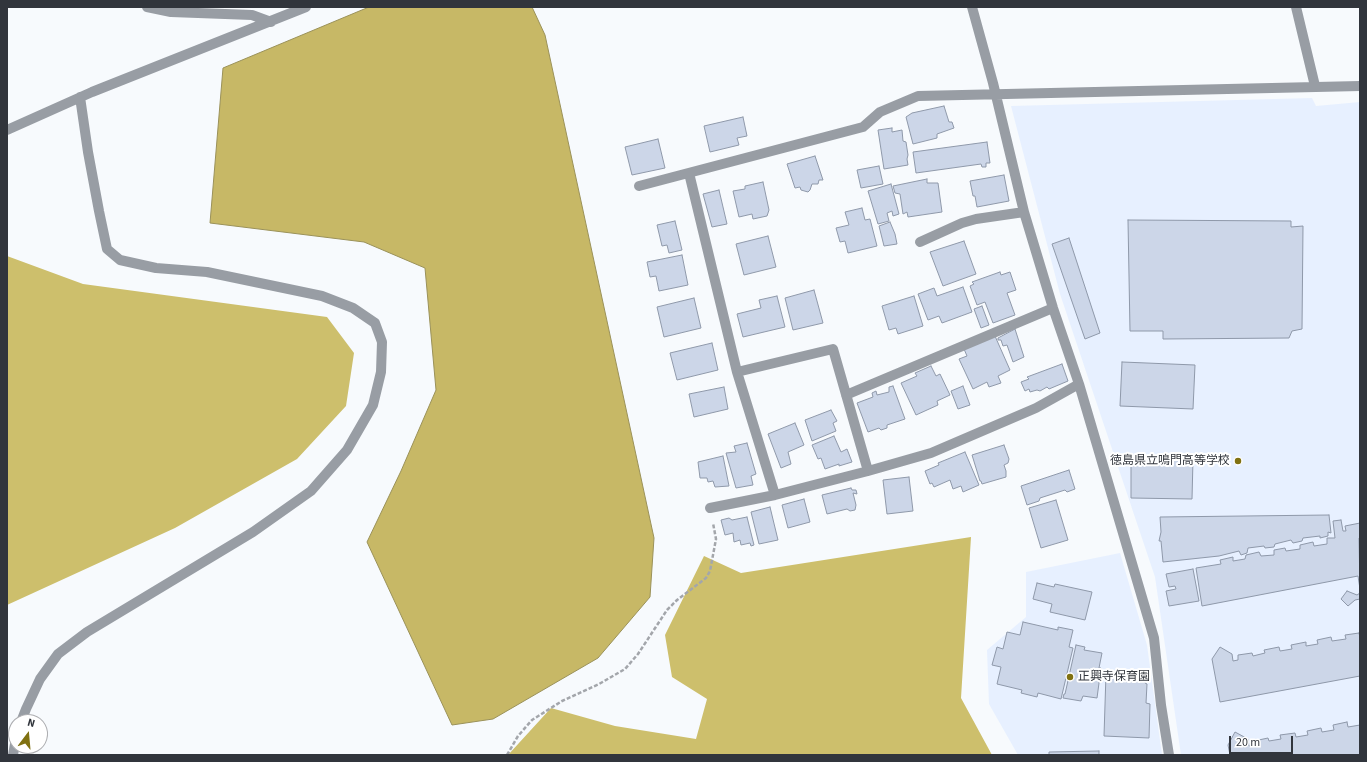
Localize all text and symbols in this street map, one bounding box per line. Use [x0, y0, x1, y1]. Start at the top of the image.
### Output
place label: 徳島県立鳴門高等学校 [1110, 454, 1230, 468]
marker: 徳島県立鳴門高等学校 [1233, 456, 1243, 466]
place label: 正興寺保育園 [1078, 670, 1150, 684]
marker: 正興寺保育園 [1065, 672, 1075, 682]
north arrow [8, 714, 48, 754]
text: N [26, 715, 37, 731]
scale bar [1231, 728, 1295, 754]
text: 20 m [1236, 734, 1260, 751]

